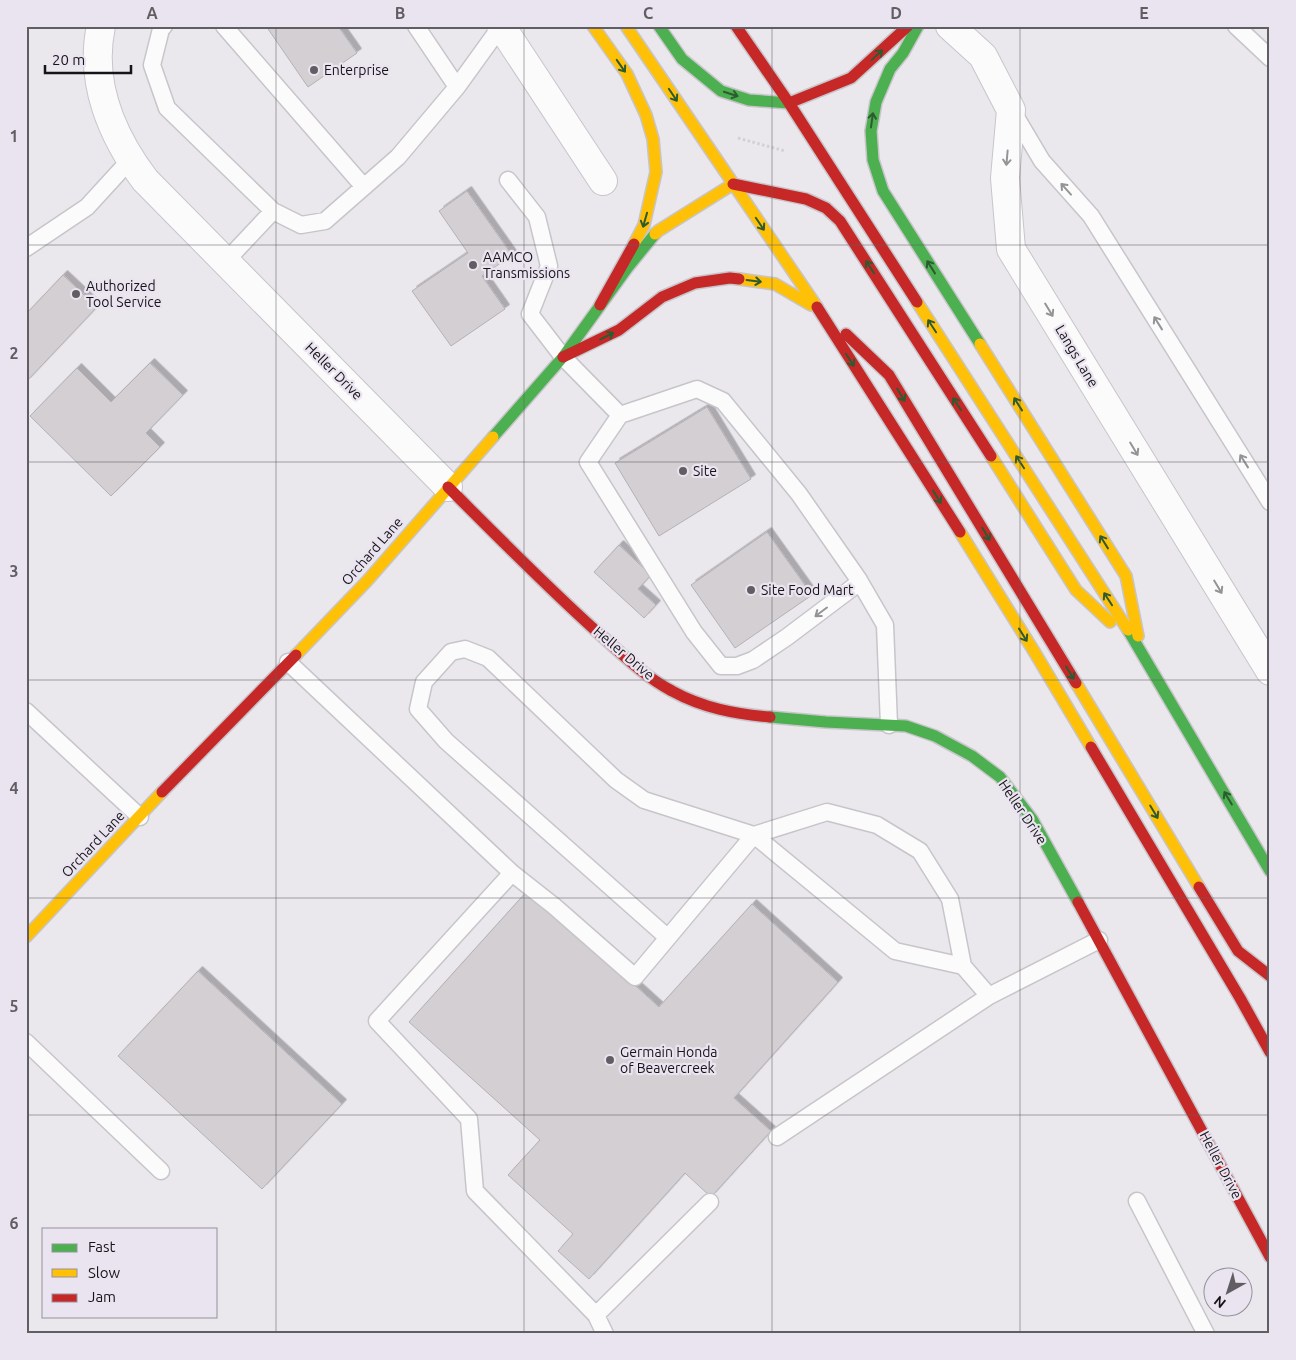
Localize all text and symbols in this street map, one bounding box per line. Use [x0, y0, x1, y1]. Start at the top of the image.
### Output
text: A [146, 4, 158, 22]
text: B [395, 4, 405, 22]
text: C [643, 4, 653, 22]
text: D [890, 4, 902, 22]
text: E [1139, 4, 1149, 22]
scale bar [45, 42, 131, 74]
one-way arrow [870, 49, 883, 61]
text: 20 m [52, 51, 85, 68]
one-way arrow [616, 59, 626, 73]
place label: Enterprise [324, 62, 389, 78]
marker: Enterprise [308, 64, 320, 76]
one-way arrow [669, 88, 679, 102]
one-way arrow [723, 90, 739, 100]
one-way arrow [867, 112, 877, 128]
text: 1 [9, 127, 19, 145]
one-way arrow [1002, 150, 1011, 166]
one-way arrow [1061, 182, 1072, 195]
one-way arrow [639, 212, 649, 228]
one-way arrow [755, 217, 765, 231]
place label: AAMCO Transmissions [483, 249, 570, 281]
marker: AAMCO Transmissions [467, 259, 479, 271]
one-way arrow [925, 260, 935, 274]
one-way arrow [864, 261, 874, 275]
one-way arrow [746, 276, 762, 286]
place label: Authorized Tool Service [86, 278, 161, 310]
marker: Authorized Tool Service [70, 288, 82, 300]
one-way arrow [1043, 303, 1054, 317]
one-way arrow [1152, 316, 1162, 330]
one-way arrow [927, 319, 937, 333]
street label: Langs Lane [1052, 322, 1102, 390]
one-way arrow [599, 330, 614, 340]
street label: Heller Drive [302, 339, 366, 403]
text: 2 [9, 344, 19, 362]
one-way arrow [846, 352, 856, 366]
one-way arrow [897, 387, 907, 401]
one-way arrow [952, 397, 963, 411]
one-way arrow [1012, 398, 1022, 412]
one-way arrow [1129, 441, 1139, 455]
one-way arrow [1239, 454, 1249, 468]
one-way arrow [1015, 456, 1025, 470]
place label: Site [693, 463, 717, 479]
marker: Site [677, 465, 689, 477]
one-way arrow [932, 489, 942, 503]
street label: Orchard Lane [338, 514, 406, 588]
one-way arrow [981, 526, 991, 540]
one-way arrow [1099, 535, 1109, 549]
text: 3 [9, 562, 19, 580]
one-way arrow [1214, 580, 1224, 594]
place label: Site Food Mart [761, 582, 854, 598]
marker: Site Food Mart [745, 584, 757, 596]
one-way arrow [1102, 593, 1112, 607]
one-way arrow [815, 606, 828, 617]
street label: Heller Drive [590, 623, 658, 683]
one-way arrow [1019, 627, 1029, 641]
one-way arrow [1065, 665, 1075, 679]
street label: Heller Drive [996, 777, 1050, 847]
text: 4 [9, 779, 19, 797]
one-way arrow [1223, 791, 1233, 806]
one-way arrow [1149, 804, 1159, 818]
street label: Orchard Lane [58, 808, 128, 880]
text: 5 [9, 997, 19, 1015]
place label: Germain Honda of Beavercreek [620, 1044, 718, 1076]
marker: Germain Honda of Beavercreek [604, 1054, 616, 1066]
street label: Heller Drive [1197, 1128, 1245, 1202]
text: 6 [9, 1214, 19, 1232]
legend [42, 1228, 218, 1318]
text: Fast [88, 1238, 116, 1255]
text: Slow [88, 1264, 121, 1281]
north arrow [1204, 1268, 1254, 1318]
text: Jam [88, 1288, 116, 1305]
text: N [1211, 1293, 1229, 1312]

